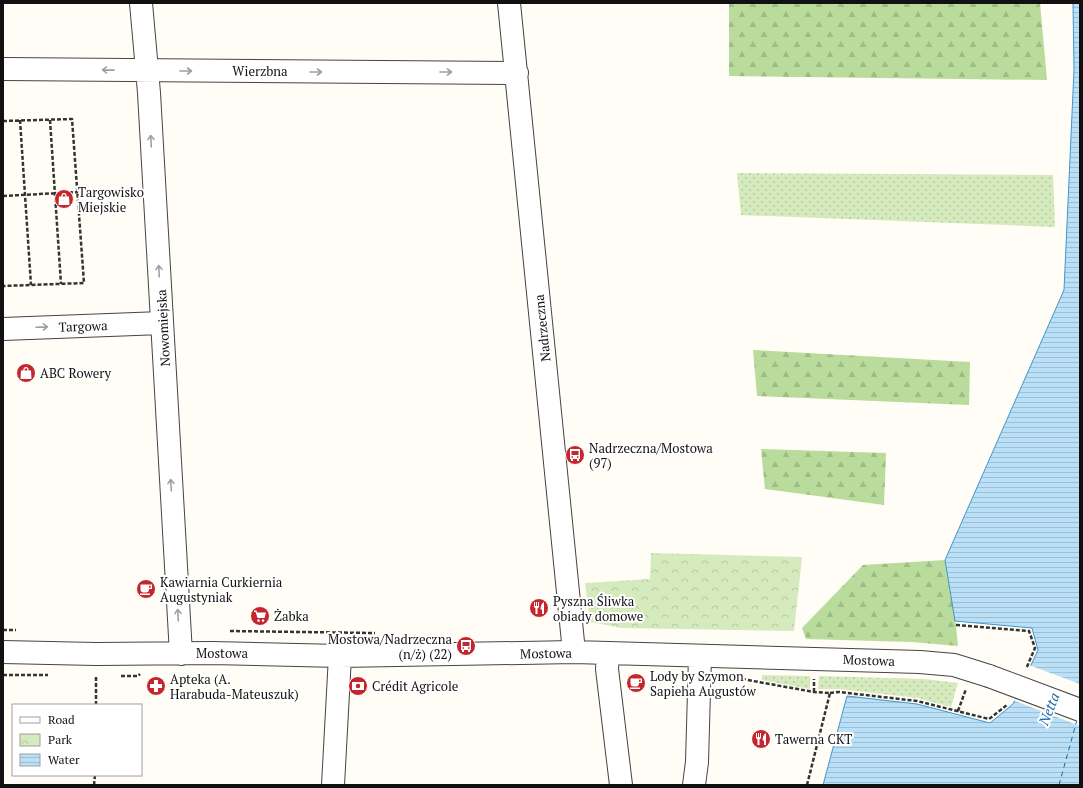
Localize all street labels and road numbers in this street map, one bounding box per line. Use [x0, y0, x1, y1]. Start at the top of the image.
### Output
street label: Wierzbna [232, 62, 288, 80]
street label: Nowomiejska [152, 288, 174, 367]
street label: Nadrzeczna [529, 293, 554, 362]
street label: Targowa [58, 316, 108, 336]
street label: Mostowa [196, 644, 248, 662]
street label: Mostowa [520, 644, 573, 662]
street label: Mostowa [843, 650, 896, 670]

